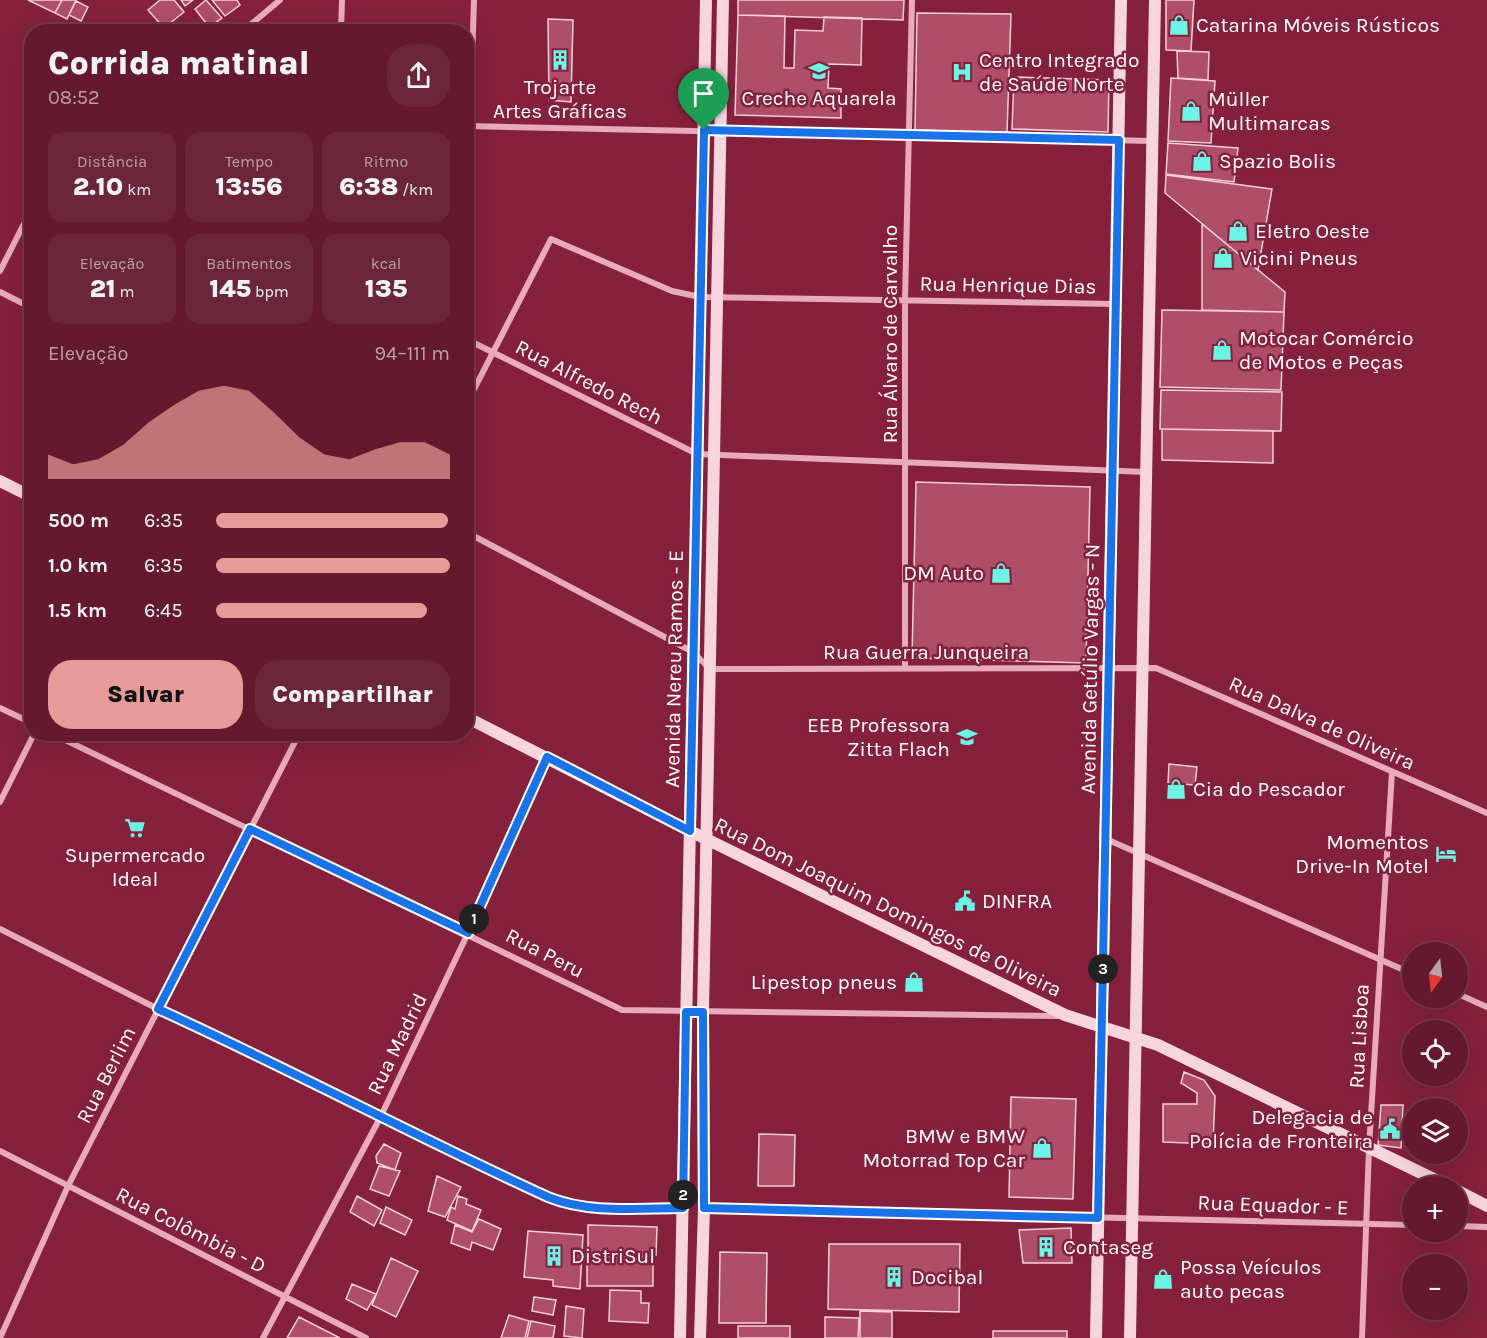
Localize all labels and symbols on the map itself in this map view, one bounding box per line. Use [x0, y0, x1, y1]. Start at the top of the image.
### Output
shop icon: Catarina Móveis Rústicos [1167, 13, 1191, 37]
place label: Catarina Móveis Rústicos [1196, 13, 1440, 37]
building icon: Trojarte Artes Gráficas [548, 48, 572, 72]
place label: Centro Integrado de Saúde Norte [979, 48, 1139, 96]
school or university icon: Creche Aquarela [807, 59, 831, 83]
hospital icon: Centro Integrado de Saúde Norte [950, 60, 974, 84]
pin [678, 68, 729, 130]
place label: Trojarte Artes Gráficas [493, 75, 627, 123]
place label: Creche Aquarela [742, 86, 896, 110]
place label: Müller Multimarcas [1208, 87, 1331, 135]
shop icon: Müller Multimarcas [1179, 99, 1203, 123]
shop icon: Spazio Bolis [1190, 149, 1214, 173]
place label: Spazio Bolis [1219, 149, 1336, 173]
shop icon: Eletro Oeste [1226, 219, 1250, 243]
place label: Eletro Oeste [1255, 219, 1369, 243]
street label: Rua Álvaro de Carvalho [878, 225, 902, 443]
shop icon: Vicini Pneus [1211, 246, 1235, 270]
place label: Vicini Pneus [1240, 246, 1358, 270]
street label: Rua Henrique Dias [919, 271, 1097, 299]
place label: Motocar Comércio de Motos e Peças [1239, 326, 1414, 374]
street label: Rua Alfredo Rech [512, 335, 666, 429]
shop icon: Motocar Comércio de Motos e Peças [1210, 338, 1234, 362]
street label: Avenida Getúlio Vargas - N [1076, 544, 1104, 794]
street label: Avenida Nereu Ramos - E [660, 550, 688, 788]
place label: DM Auto [903, 561, 984, 585]
shop icon: DM Auto [989, 561, 1013, 585]
street label: Rua Guerra Junqueira [823, 640, 1029, 664]
street label: Rua Dalva de Oliveira [1225, 671, 1419, 775]
place label: EEB Professora Zitta Flach [807, 713, 950, 761]
school or university icon: EEB Professora Zitta Flach [955, 725, 979, 749]
shop icon: Cia do Pescador [1164, 777, 1188, 801]
place label: Cia do Pescador [1193, 777, 1345, 801]
street label: Rua Dom Joaquim Domingos de Oliveira [710, 812, 1066, 1002]
supermarket icon: Supermercado Ideal [123, 816, 147, 840]
place label: Momentos Drive-In Motel [1295, 830, 1429, 878]
hotel icon: Momentos Drive-In Motel [1434, 842, 1458, 866]
place label: Supermercado Ideal [65, 843, 205, 891]
public building icon: DINFRA [953, 889, 977, 913]
place label: DINFRA [982, 889, 1052, 913]
pin: 1 [459, 904, 489, 934]
street label: Rua Peru [502, 923, 588, 983]
north arrow [1402, 942, 1468, 1008]
pin: 3 [1088, 954, 1118, 984]
place label: Lipestop pneus [751, 970, 897, 994]
shop icon: Lipestop pneus [902, 970, 926, 994]
street label: Rua Lisboa [1344, 983, 1374, 1089]
street label: Rua Madrid [362, 989, 432, 1099]
street label: Rua Berlim [71, 1023, 141, 1127]
place label: Delegacia de Polícia de Fronteira [1189, 1105, 1373, 1153]
public building icon: Delegacia de Polícia de Fronteira [1378, 1117, 1402, 1141]
place label: BMW e BMW Motorrad Top Car [863, 1124, 1025, 1172]
shop icon: BMW e BMW Motorrad Top Car [1030, 1136, 1054, 1160]
pin: 2 [668, 1180, 698, 1210]
street label: Rua Colômbia - D [112, 1182, 270, 1278]
street label: Rua Equador - E [1197, 1190, 1349, 1220]
building icon: Contaseg [1034, 1235, 1058, 1259]
place label: Contaseg [1063, 1235, 1153, 1259]
building icon: DistriSul [542, 1244, 566, 1268]
place label: DistriSul [571, 1244, 655, 1268]
place label: Possa Veículos auto pecas [1180, 1255, 1322, 1303]
building icon: Docibal [882, 1265, 906, 1289]
place label: Docibal [911, 1265, 983, 1289]
shop icon: Possa Veículos auto pecas [1151, 1267, 1175, 1291]

